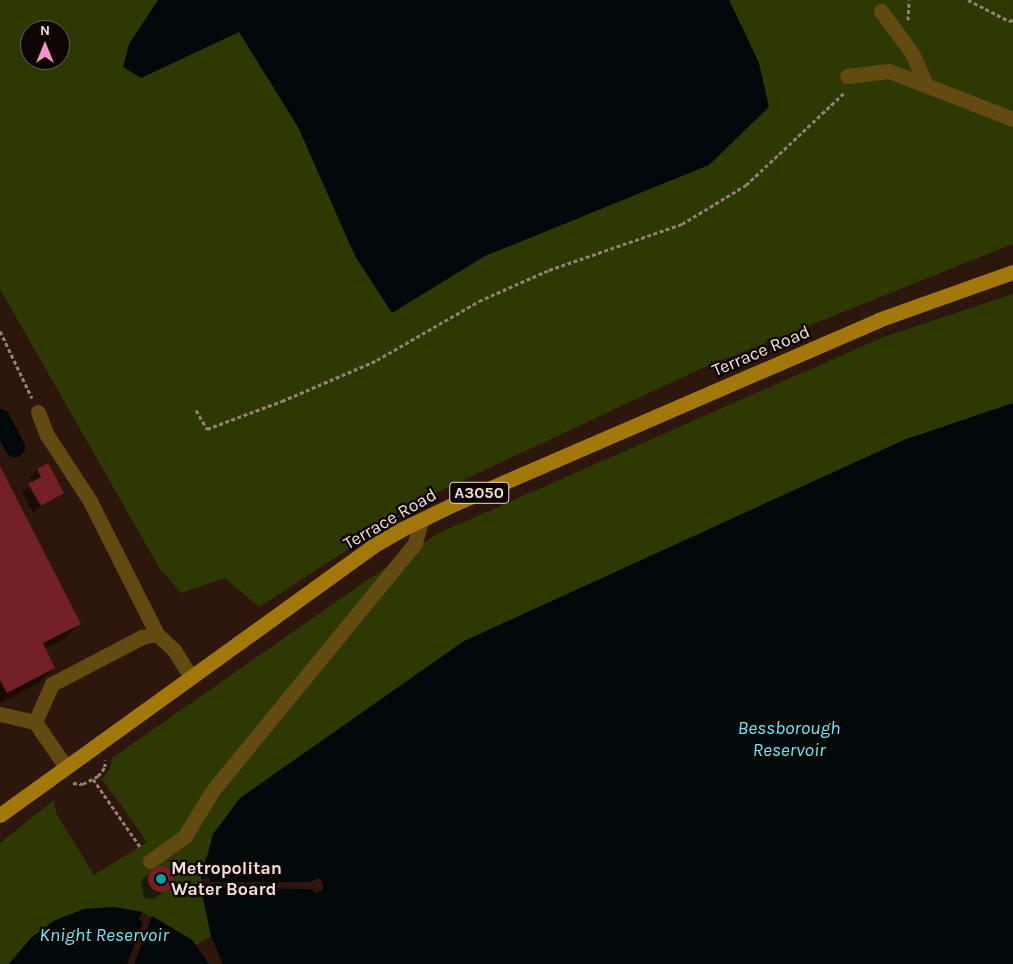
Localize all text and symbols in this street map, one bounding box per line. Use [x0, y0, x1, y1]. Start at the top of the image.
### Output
north arrow [20, 20, 70, 70]
text: N [40, 22, 50, 39]
street label: Terrace Road [709, 321, 813, 381]
road number: A3050 [449, 479, 509, 506]
street label: Terrace Road [340, 484, 440, 554]
water label: Bessborough Reservoir [738, 718, 840, 762]
place label: Metropolitan Water Board [171, 858, 282, 901]
marker: Metropolitan Water Board [155, 873, 167, 885]
water label: Knight Reservoir [39, 925, 169, 947]

